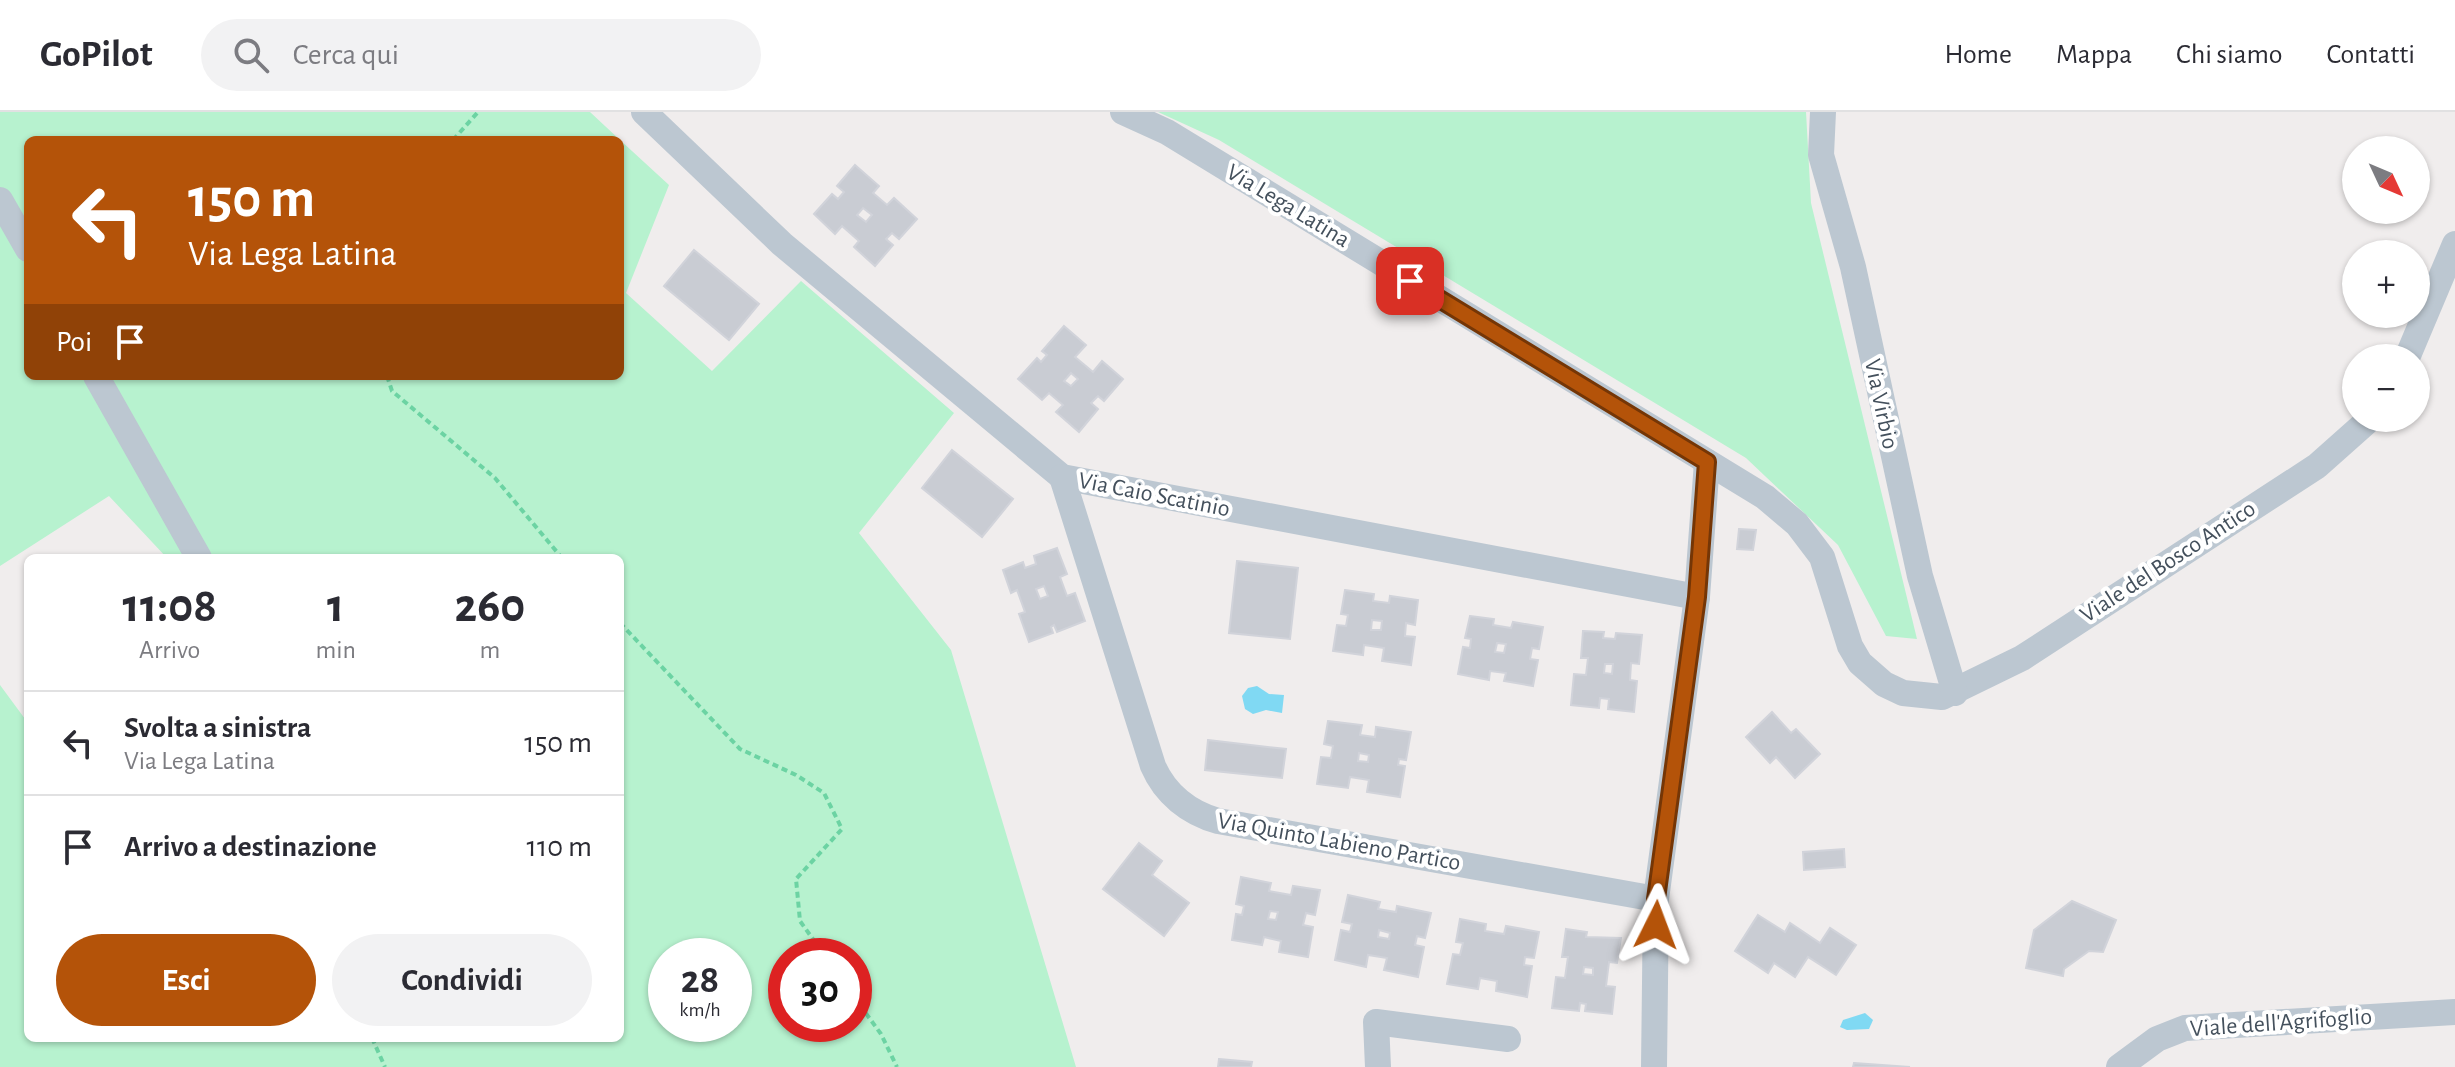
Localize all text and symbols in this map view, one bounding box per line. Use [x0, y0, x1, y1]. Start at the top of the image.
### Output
search box [201, 19, 761, 91]
icon: search [229, 33, 273, 77]
text: GoPilot [40, 36, 153, 74]
text: Cerca qui [293, 40, 399, 70]
text: Home [1945, 41, 2012, 69]
text: Mappa [2056, 41, 2132, 69]
text: Chi siamo [2176, 41, 2283, 69]
text: Contatti [2327, 41, 2415, 69]
north arrow [2342, 136, 2430, 224]
map controls [2342, 136, 2430, 432]
street label: Via Lega Latina [1222, 160, 1354, 252]
icon: left [56, 168, 160, 272]
text: 150 m [188, 171, 315, 227]
text: Via Lega Latina [188, 236, 397, 272]
button: + [2342, 240, 2430, 328]
pin [1376, 247, 1444, 315]
icon: arrive [1388, 259, 1432, 303]
icon: arrive [108, 320, 152, 364]
text: Poi [56, 327, 92, 357]
button: − [2342, 344, 2430, 432]
street label: Via Virbio [1860, 357, 1902, 451]
street label: Via Caio Scatinio [1076, 469, 1232, 521]
street label: Viale del Bosco Antico [2076, 496, 2260, 628]
text: 11:08 [123, 583, 217, 631]
text: 1 [327, 583, 344, 631]
text: 260 [455, 583, 525, 631]
text: Arrivo [139, 637, 200, 663]
text: min [315, 637, 356, 663]
text: m [480, 637, 500, 663]
text: Svolta a sinistra [124, 713, 311, 743]
icon: left [56, 721, 100, 765]
text: 150 m [524, 728, 592, 758]
text: Via Lega Latina [124, 748, 275, 774]
street label: Via Quinto Labieno Partico [1216, 809, 1462, 875]
icon: arrive [56, 825, 100, 869]
text: Arrivo a destinazione [124, 832, 377, 862]
text: 110 m [527, 832, 592, 862]
position arrow [1614, 883, 1698, 967]
button: Esci [56, 934, 316, 1026]
button: Condividi [332, 934, 592, 1026]
speed limit sign: 30 [768, 938, 872, 1042]
text: 28 [681, 960, 719, 1000]
text: km/h [679, 1000, 721, 1020]
street label: Viale dell'Agrifoglio [2189, 1005, 2373, 1041]

